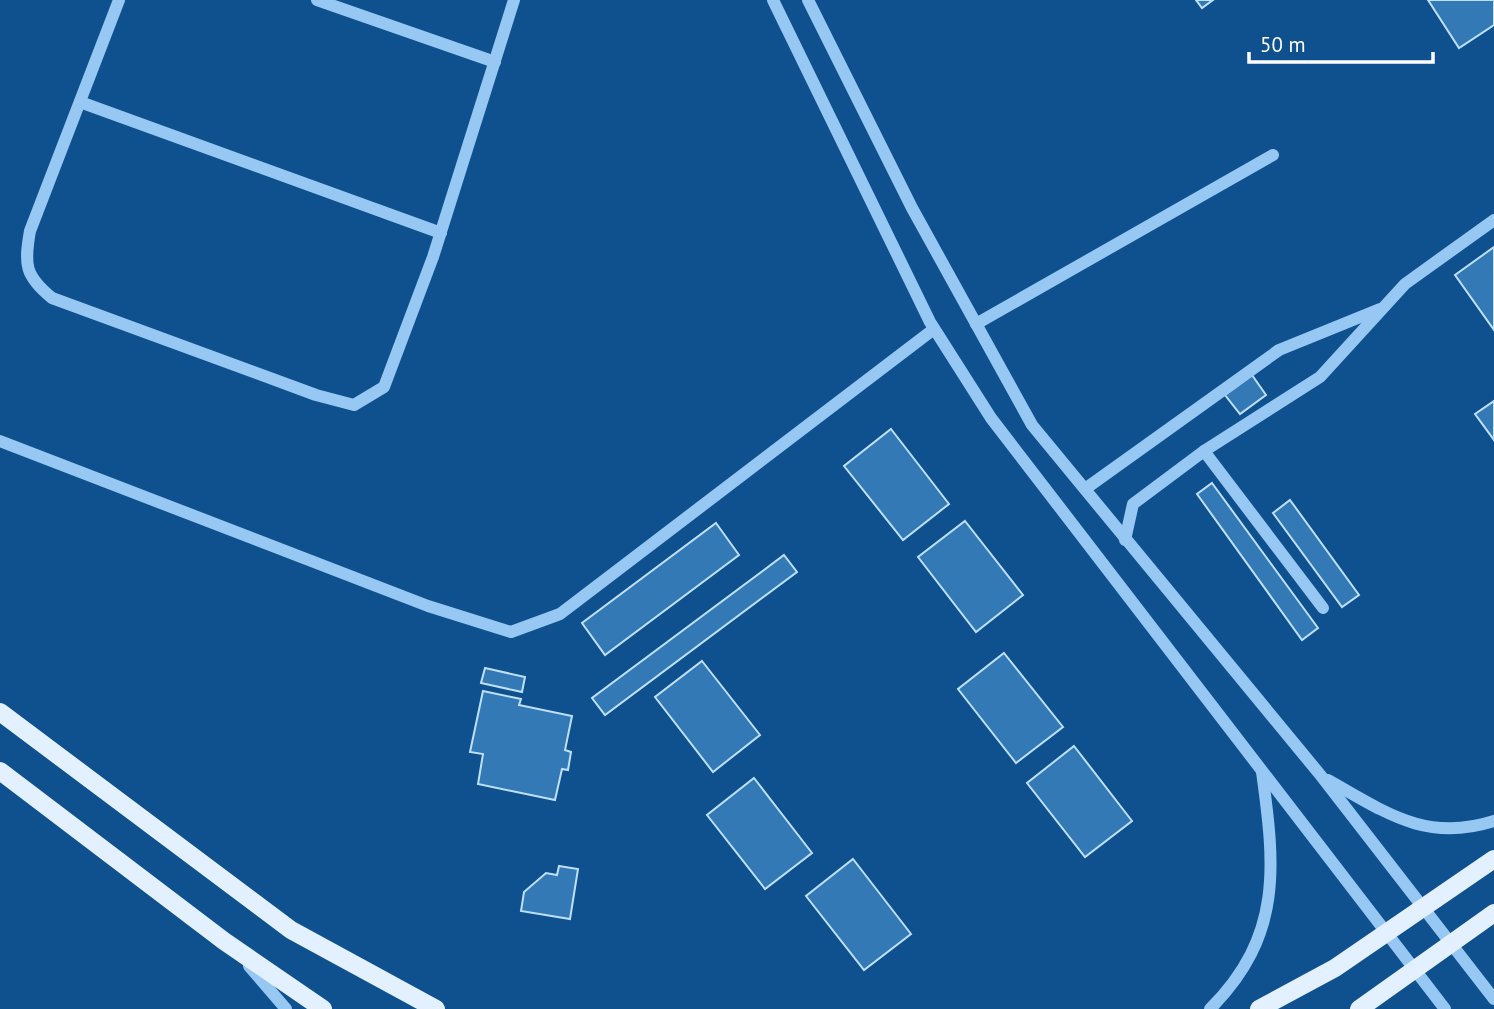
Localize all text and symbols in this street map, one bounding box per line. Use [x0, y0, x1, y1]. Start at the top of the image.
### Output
scale bar [1249, 21, 1433, 65]
text: 50 m [1260, 31, 1306, 58]

